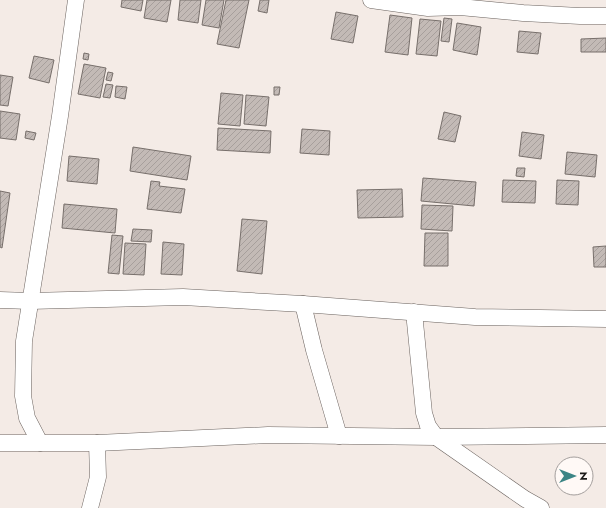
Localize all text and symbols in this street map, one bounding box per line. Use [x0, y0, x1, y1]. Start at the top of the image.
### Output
north arrow [554, 456, 594, 496]
text: N [576, 472, 592, 480]

